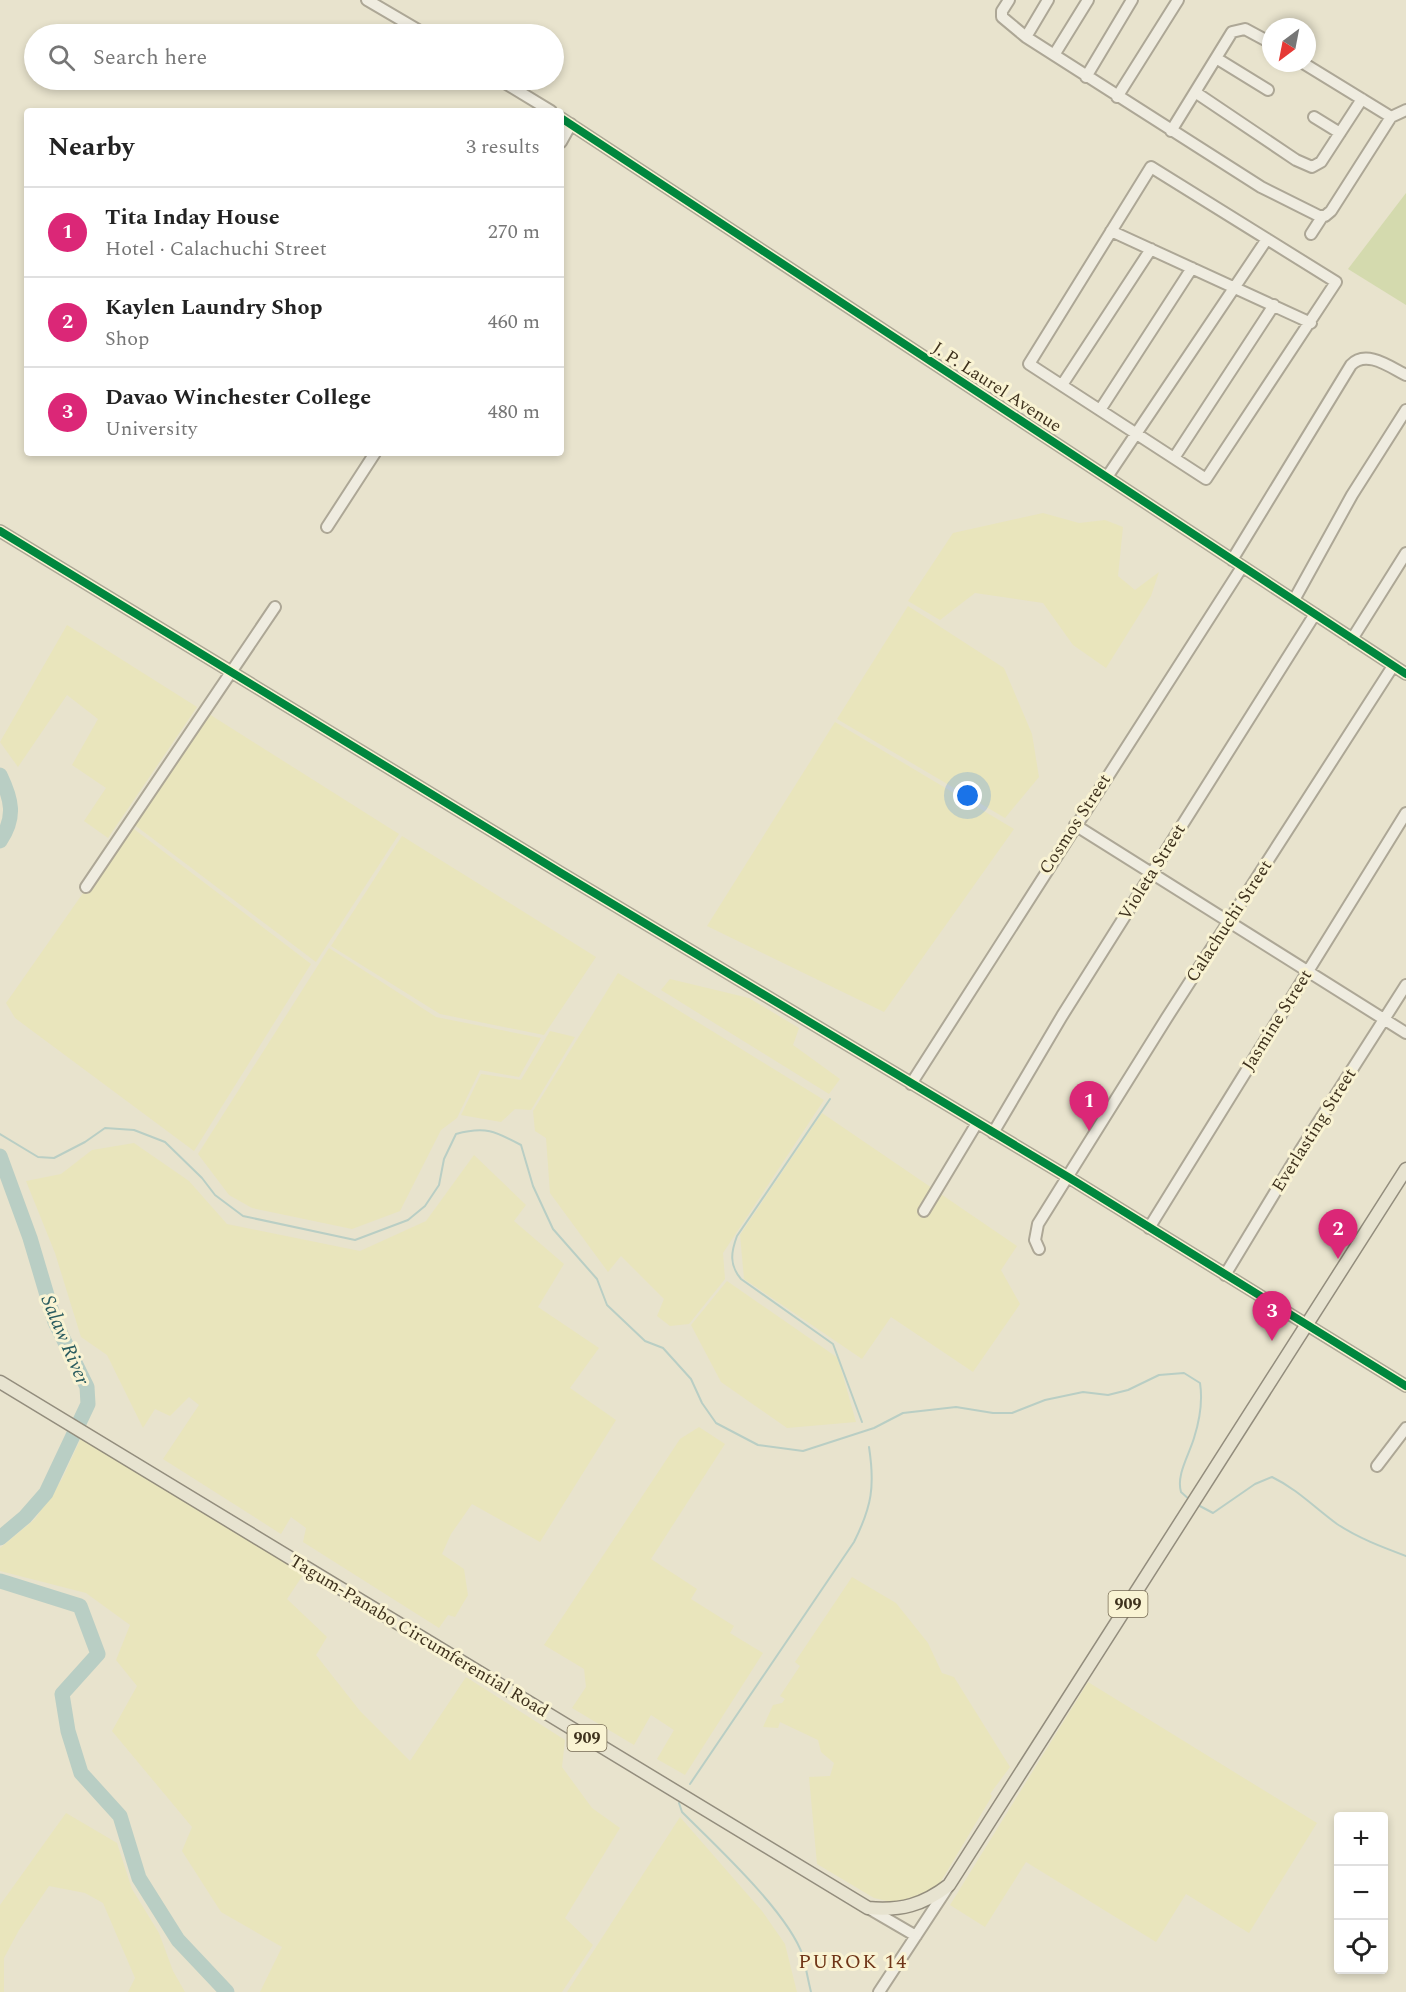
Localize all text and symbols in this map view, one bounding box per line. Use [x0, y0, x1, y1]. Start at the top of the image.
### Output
north arrow [1262, 18, 1316, 72]
search box [24, 24, 564, 90]
icon: search [45, 41, 78, 74]
text: Search here [93, 41, 207, 74]
text: Nearby [48, 127, 134, 167]
text: 3 results [466, 132, 540, 162]
text: Tita Inday House [105, 201, 280, 234]
text: 1 [62, 217, 73, 247]
text: 270 m [488, 217, 540, 247]
text: Hotel · Calachuchi Street [105, 234, 327, 264]
text: Kaylen Laundry Shop [105, 291, 322, 324]
text: 2 [62, 307, 73, 337]
text: 460 m [488, 307, 540, 337]
text: Shop [105, 324, 149, 354]
street label: J. P. Laurel Avenue [927, 335, 1067, 439]
text: Davao Winchester College [105, 381, 371, 414]
text: 3 [62, 397, 73, 427]
text: 480 m [488, 397, 540, 427]
text: University [105, 414, 197, 444]
street label: Cosmos Street [1032, 768, 1118, 880]
your location [953, 781, 982, 810]
street label: Violeta Street [1112, 818, 1192, 926]
street label: Calachuchi Street [1179, 854, 1279, 988]
street label: Jasmine Street [1235, 964, 1319, 1076]
street label: Everlasting Street [1265, 1063, 1363, 1197]
pin: 1 [1070, 1082, 1108, 1131]
pin: 2 [1318, 1210, 1358, 1259]
water label: Salaw River [33, 1290, 98, 1391]
pin: 3 [1252, 1292, 1292, 1341]
street label: Tagum-Panabo Circumferential Road [284, 1548, 554, 1724]
road number: 909 [1108, 1591, 1148, 1617]
road number: 909 [568, 1725, 606, 1751]
map controls [1334, 1812, 1388, 1974]
button: + [1334, 1812, 1388, 1866]
button: − [1334, 1866, 1388, 1920]
button: locate [1334, 1920, 1388, 1974]
district label: PUROK 14 [798, 1947, 908, 1977]

